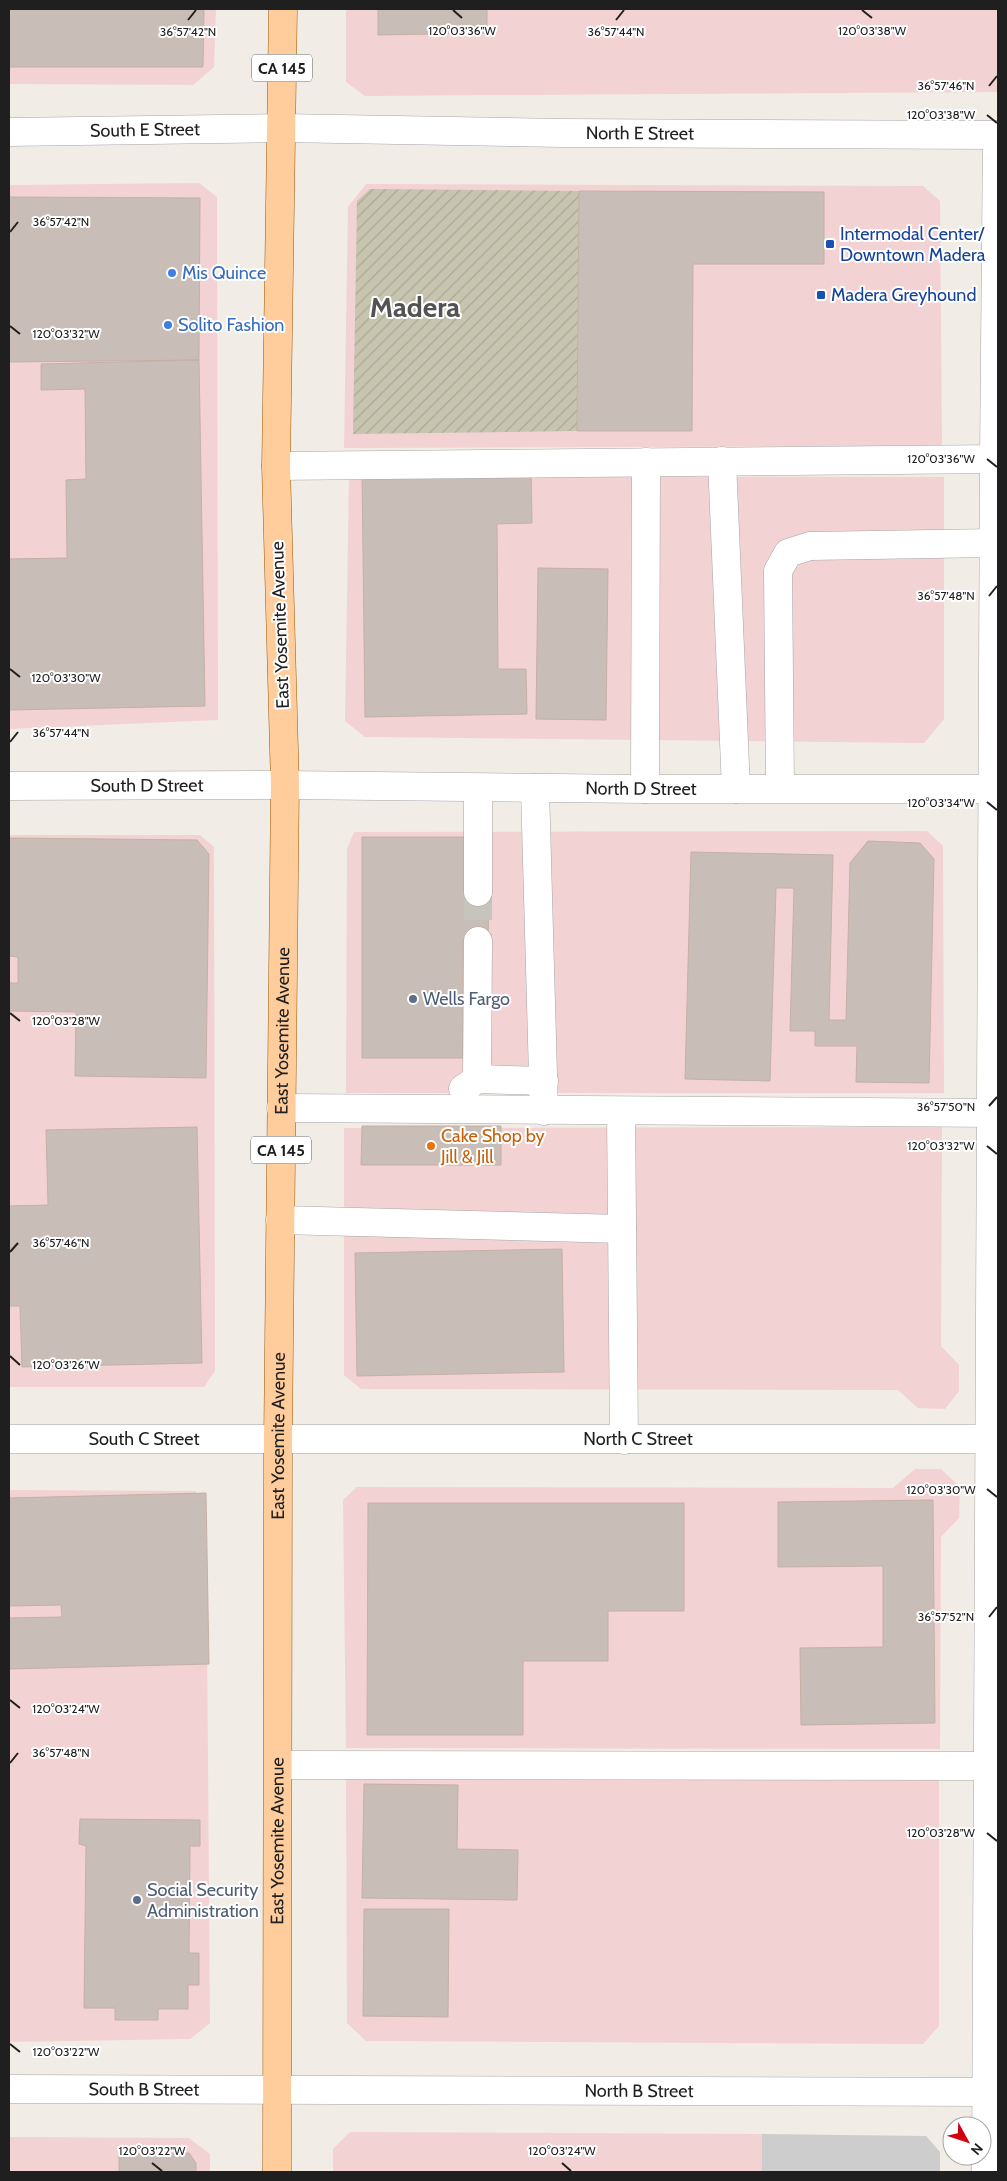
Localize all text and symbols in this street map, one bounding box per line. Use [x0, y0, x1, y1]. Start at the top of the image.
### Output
text: 120°03'36"W [428, 23, 496, 38]
text: 120°03'38"W [838, 23, 907, 38]
text: 36°57'42"N [160, 24, 216, 39]
text: 36°57'44"N [587, 24, 645, 39]
road number: CA 145 [252, 54, 312, 82]
text: 36°57'46"N [917, 78, 975, 93]
text: 120°03'38"W [907, 107, 976, 122]
street label: South E Street [90, 118, 200, 142]
street label: North E Street [586, 122, 694, 145]
text: 36°57'42"N [33, 214, 89, 229]
place label: Intermodal Center/ Downtown Madera [840, 223, 986, 266]
marker: Intermodal Center/ Downtown Madera [824, 238, 836, 250]
place label: Mis Quince [182, 262, 266, 284]
marker: Mis Quince [166, 267, 178, 279]
place label: Madera Greyhound [831, 284, 976, 306]
marker: Madera Greyhound [815, 289, 827, 301]
district label: Madera [370, 290, 460, 324]
place label: Solito Fashion [178, 314, 284, 336]
marker: Solito Fashion [162, 319, 174, 331]
text: 120°03'32"W [33, 326, 100, 341]
text: 120°03'36"W [907, 451, 975, 466]
street label: East Yosemite Avenue [266, 541, 294, 709]
text: 36°57'48"N [917, 588, 975, 603]
text: 120°03'30"W [31, 670, 101, 685]
text: 36°57'44"N [32, 725, 90, 740]
street label: South D Street [90, 774, 204, 797]
street label: North D Street [585, 777, 697, 800]
text: 120°03'34"W [907, 795, 975, 810]
street label: East Yosemite Avenue [270, 947, 294, 1115]
place label: Wells Fargo [423, 988, 510, 1010]
marker: Wells Fargo [407, 993, 419, 1005]
text: 120°03'28"W [32, 1013, 101, 1028]
text: 36°57'50"N [917, 1099, 975, 1114]
place label: Cake Shop by Jill & Jill [440, 1125, 545, 1168]
road number: CA 145 [251, 1136, 311, 1164]
text: 120°03'32"W [908, 1138, 975, 1153]
marker: Cake Shop by Jill & Jill [425, 1140, 437, 1152]
text: 36°57'46"N [32, 1235, 90, 1250]
street label: East Yosemite Avenue [267, 1352, 290, 1520]
text: 120°03'26"W [32, 1357, 100, 1372]
street label: South C Street [88, 1428, 200, 1450]
street label: North C Street [583, 1428, 693, 1450]
text: 120°03'30"W [906, 1482, 976, 1497]
text: 36°57'52"N [918, 1609, 974, 1624]
text: 120°03'24"W [32, 1701, 100, 1716]
text: 36°57'48"N [32, 1745, 90, 1760]
street label: East Yosemite Avenue [266, 1757, 289, 1925]
text: 120°03'28"W [907, 1825, 976, 1840]
place label: Social Security Administration [147, 1879, 259, 1922]
marker: Social Security Administration [131, 1894, 143, 1906]
text: 120°03'22"W [33, 2044, 100, 2059]
street label: South B Street [89, 2078, 199, 2101]
street label: North B Street [584, 2080, 694, 2102]
north arrow [942, 2116, 992, 2166]
text: N [967, 2140, 987, 2159]
text: 120°03'22"W [119, 2143, 186, 2158]
text: 120°03'24"W [528, 2143, 596, 2158]

